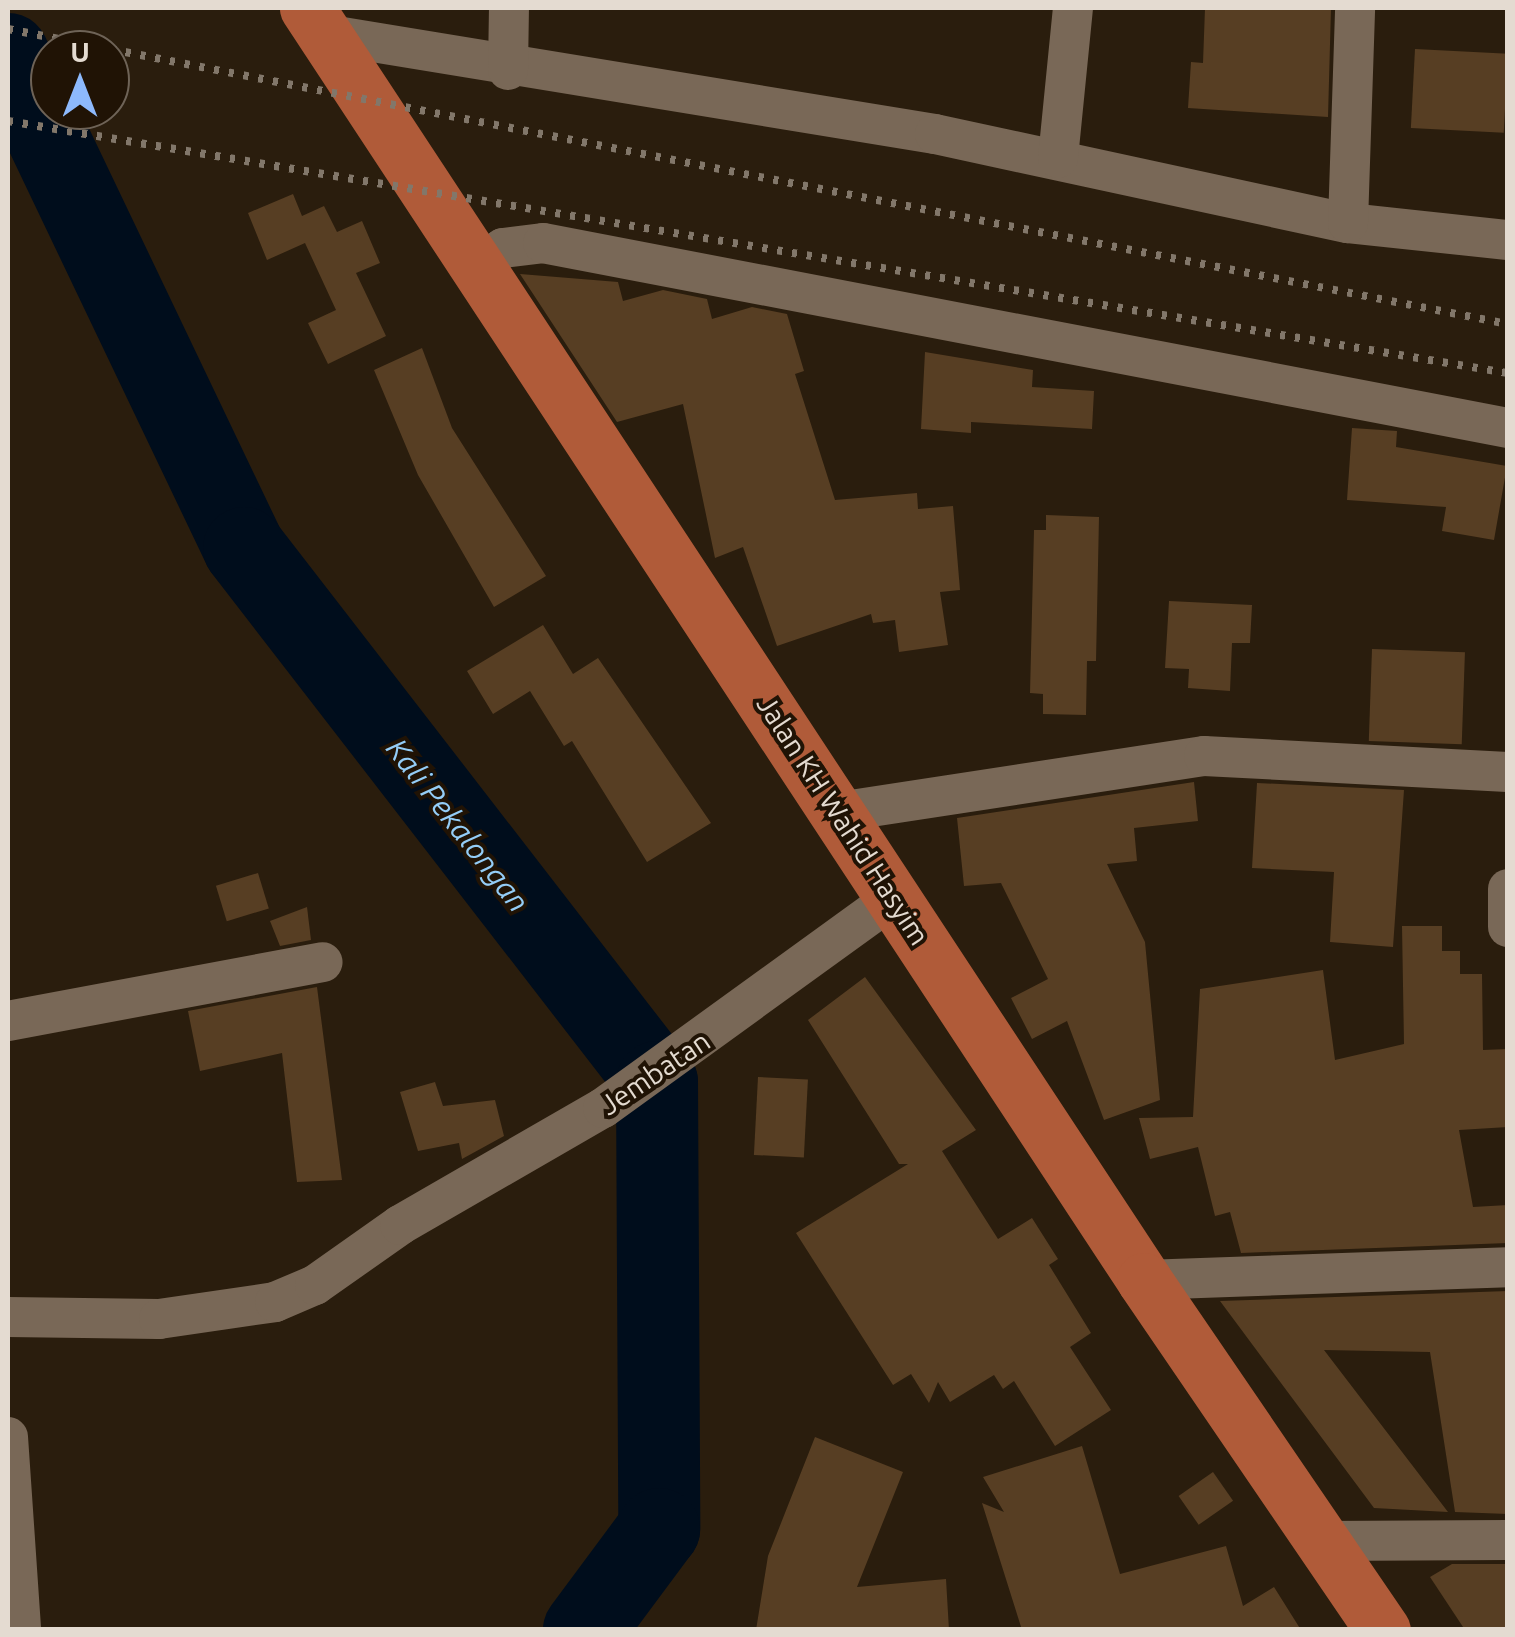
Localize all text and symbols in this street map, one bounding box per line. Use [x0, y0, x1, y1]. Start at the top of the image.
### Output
north arrow [30, 30, 130, 130]
text: U [70, 36, 90, 67]
street label: Jalan KH Wahid Hasyim [750, 689, 936, 951]
water label: Kali Pekalongan [379, 731, 537, 919]
street label: Jembatan [594, 1024, 716, 1122]

